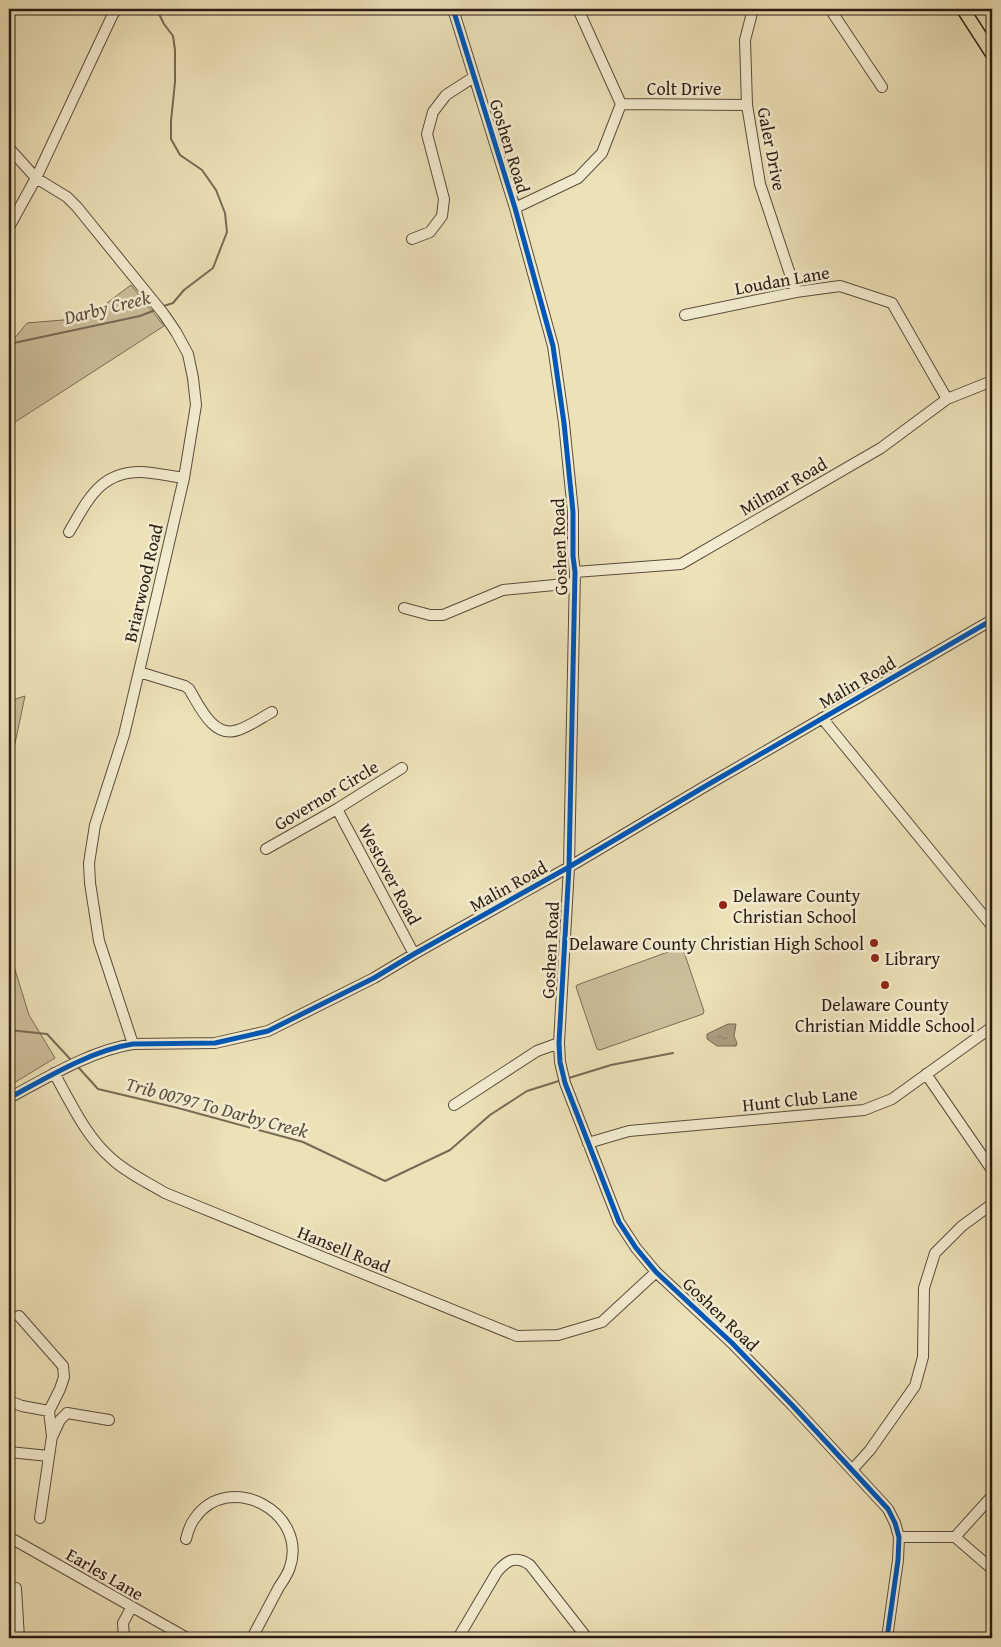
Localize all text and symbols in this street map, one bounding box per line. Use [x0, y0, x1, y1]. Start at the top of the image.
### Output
street label: Colt Drive [647, 75, 721, 102]
street label: Goshen Road [483, 96, 537, 197]
street label: Galer Drive [751, 105, 793, 193]
street label: Loudan Lane [733, 258, 831, 302]
water label: Darby Creek [60, 283, 153, 331]
street label: Milmar Road [734, 450, 832, 522]
street label: Goshen Road [544, 498, 574, 596]
street label: Briarwood Road [116, 521, 170, 645]
street label: Malin Road [813, 649, 901, 715]
street label: Governor Circle [269, 753, 383, 837]
street label: Westover Road [352, 818, 428, 930]
street label: Malin Road [464, 853, 552, 918]
place label: Delaware County Christian School [733, 882, 860, 930]
marker: Delaware County Christian School [717, 899, 729, 911]
street label: Goshen Road [534, 900, 566, 999]
place label: Delaware County Christian High School [569, 930, 864, 957]
marker: Delaware County Christian High School [868, 937, 880, 949]
place label: Library [885, 945, 940, 972]
marker: Library [869, 952, 881, 964]
marker: Delaware County Christian Middle School [879, 979, 891, 991]
place label: Delaware County Christian Middle School [795, 991, 975, 1039]
water label: Trib 00797 To Darby Creek [123, 1069, 312, 1145]
street label: Hunt Club Lane [741, 1080, 859, 1118]
street label: Hansell Road [294, 1218, 395, 1280]
street label: Goshen Road [677, 1271, 766, 1358]
street label: Earles Lane [61, 1541, 149, 1607]

